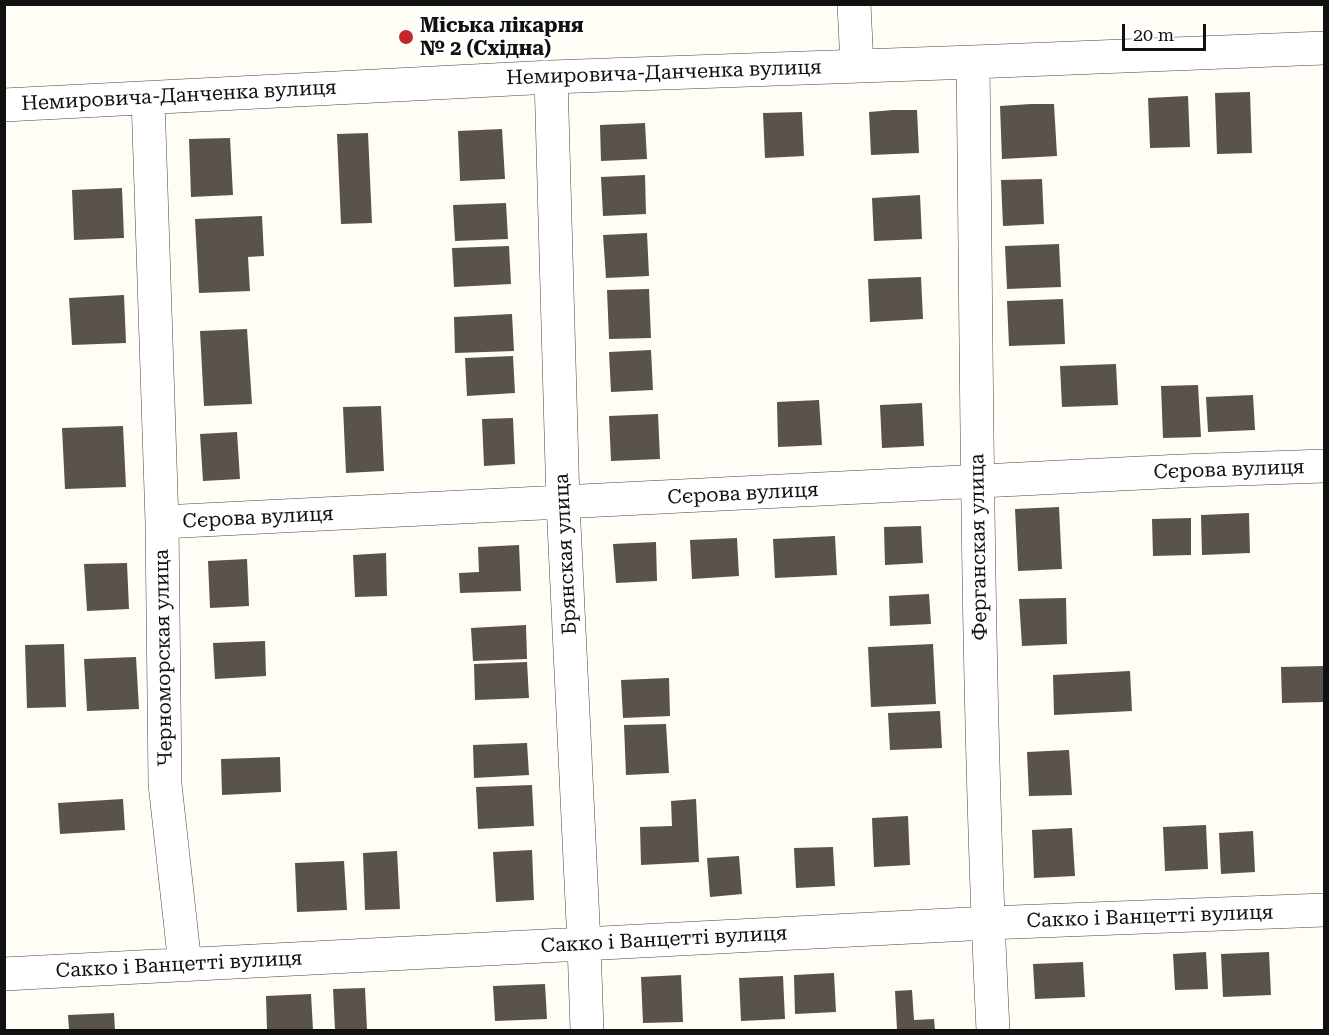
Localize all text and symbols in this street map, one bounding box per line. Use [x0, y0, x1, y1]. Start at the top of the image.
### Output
scale bar [1125, 12, 1209, 50]
place label: Міська лікарня № 2 (Східна) [420, 14, 583, 61]
text: 20 m [1133, 24, 1174, 45]
marker: Міська лікарня № 2 (Східна) [397, 28, 415, 46]
street label: Немировича-Данченка вулиця [506, 55, 822, 91]
street label: Немировича-Данченка вулиця [21, 76, 337, 116]
street label: Ферганская улица [965, 453, 993, 641]
street label: Сєрова вулиця [1153, 455, 1305, 485]
street label: Брянская улица [550, 473, 582, 635]
street label: Сєрова вулиця [667, 478, 819, 510]
street label: Сєрова вулиця [182, 502, 334, 534]
street label: Черноморская улица [150, 549, 178, 767]
street label: Сакко і Ванцетті вулиця [1026, 901, 1274, 933]
street label: Сакко і Ванцетті вулиця [540, 922, 788, 958]
street label: Сакко і Ванцетті вулиця [55, 947, 303, 983]

